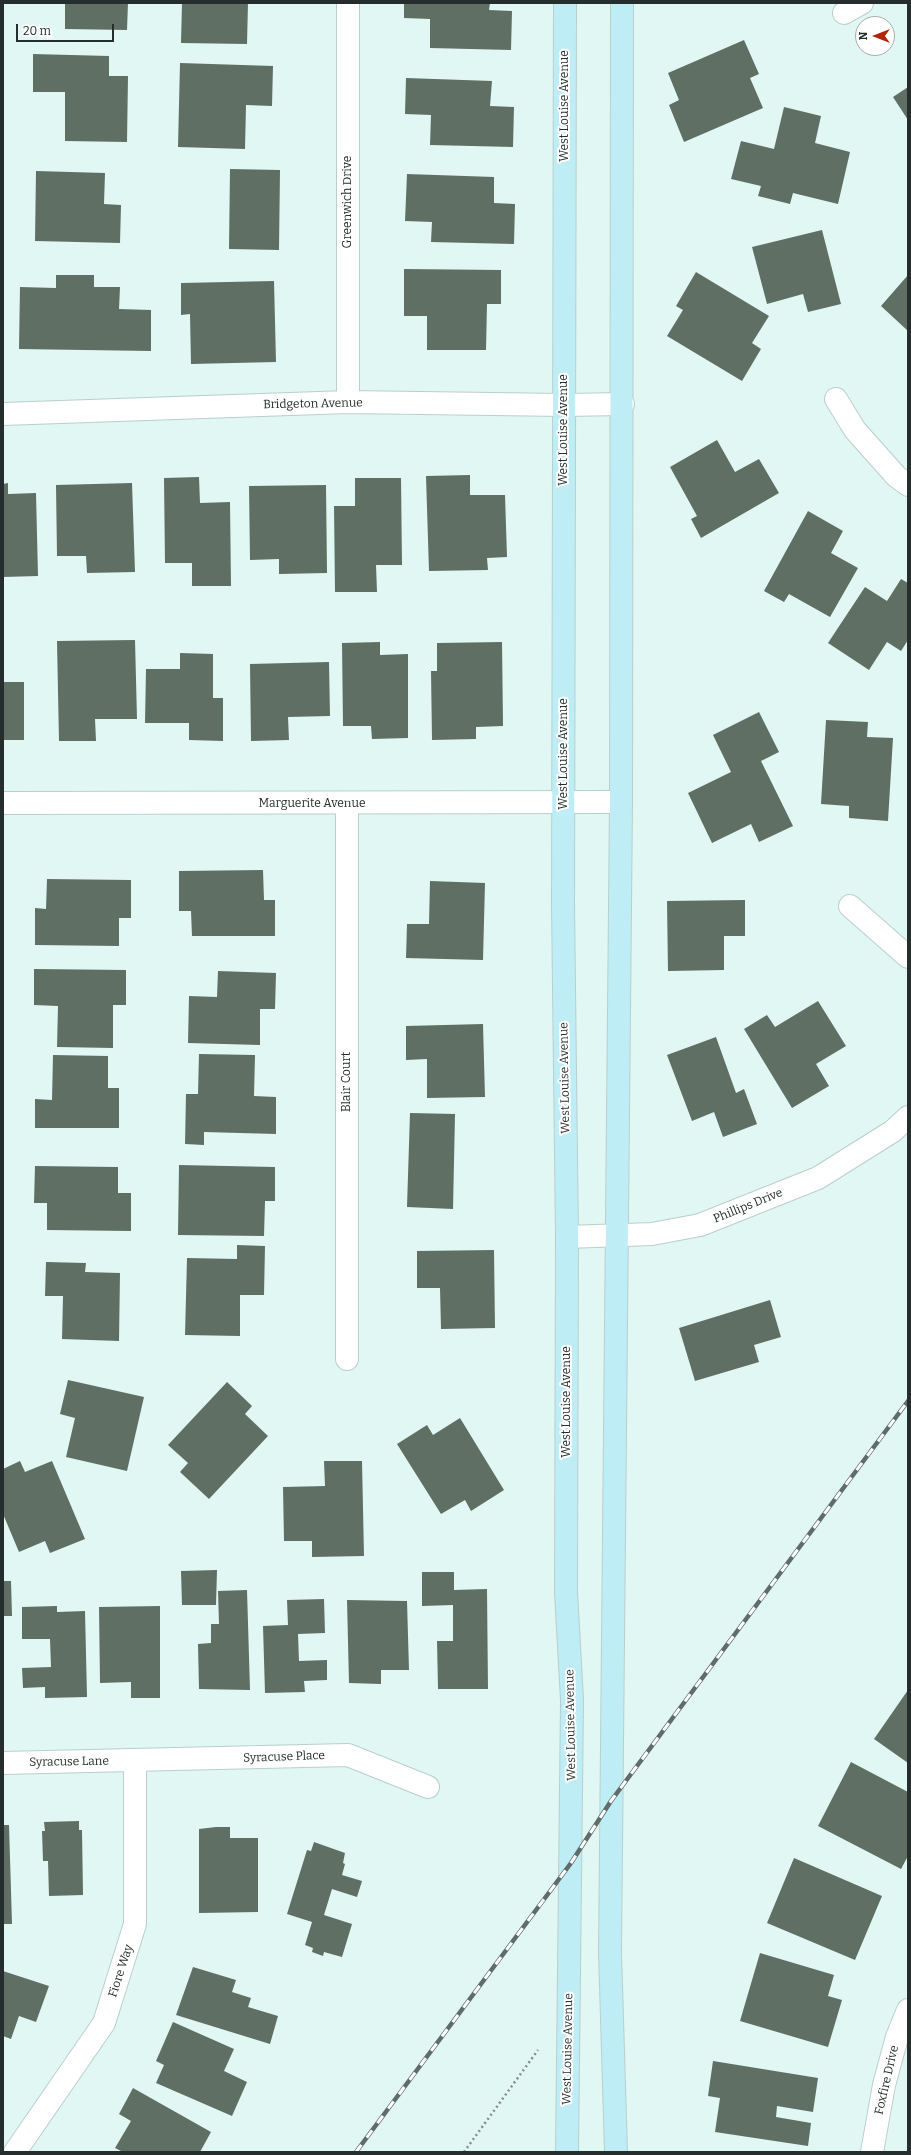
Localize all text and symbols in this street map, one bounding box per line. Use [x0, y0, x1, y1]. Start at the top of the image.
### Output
scale bar [18, 16, 116, 42]
north arrow [855, 16, 895, 56]
text: 20 m [23, 24, 51, 38]
text: N [857, 32, 870, 40]
street label: West Louise Avenue [558, 50, 572, 162]
street label: Greenwich Drive [341, 156, 355, 248]
street label: West Louise Avenue [557, 374, 571, 486]
street label: Bridgeton Avenue [263, 396, 363, 412]
street label: West Louise Avenue [557, 698, 571, 810]
street label: Marguerite Avenue [259, 797, 365, 811]
street label: West Louise Avenue [557, 1022, 573, 1134]
street label: Blair Court [340, 1052, 354, 1112]
street label: Phillips Drive [711, 1186, 785, 1226]
street label: West Louise Avenue [560, 1346, 574, 1458]
street label: West Louise Avenue [563, 1669, 579, 1781]
street label: Syracuse Place [243, 1748, 325, 1766]
street label: Syracuse Lane [29, 1754, 109, 1770]
street label: Fiore Way [106, 1943, 136, 1999]
street label: West Louise Avenue [560, 1993, 576, 2105]
street label: Foxfire Drive [872, 2044, 902, 2116]

